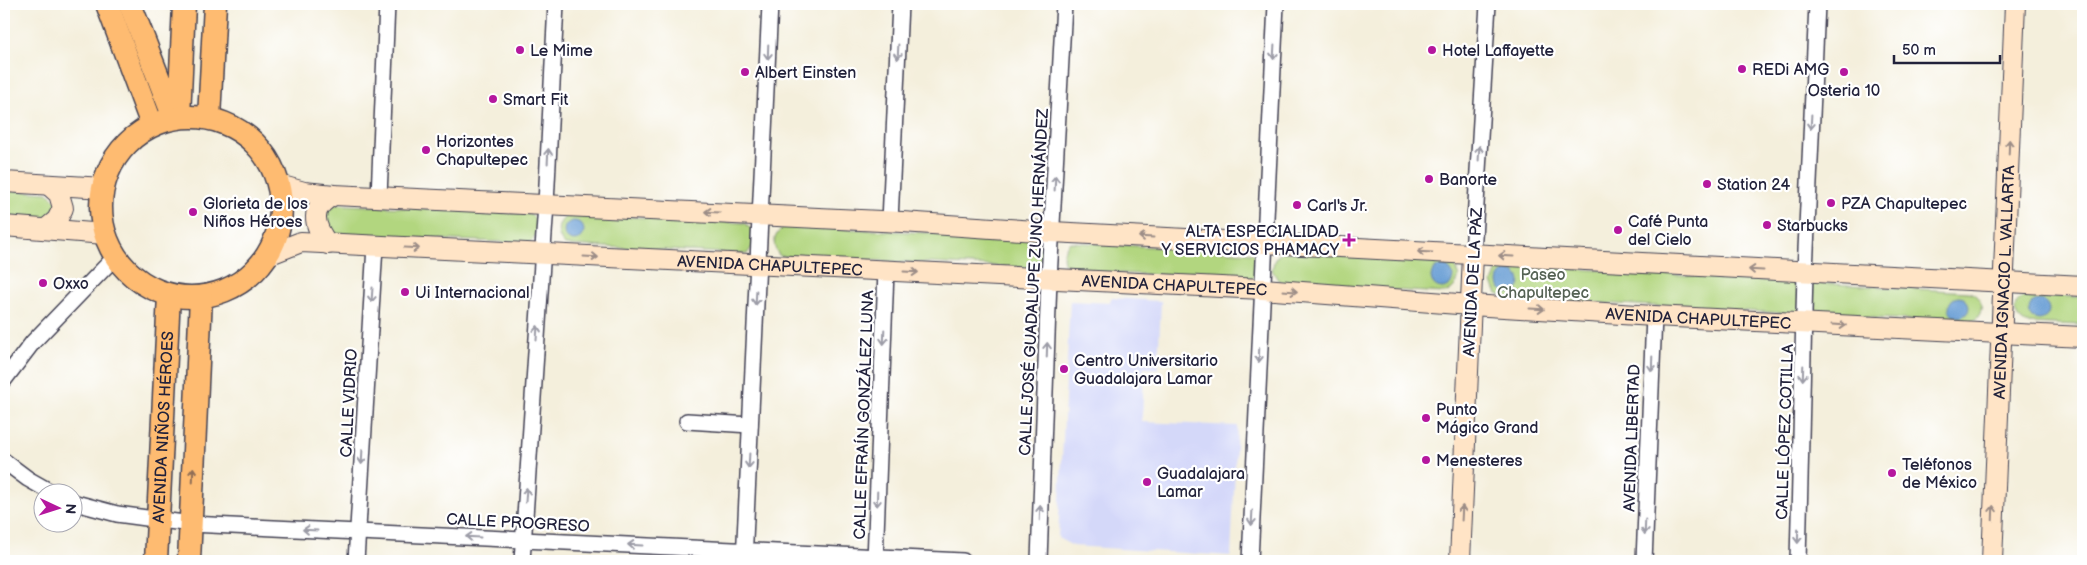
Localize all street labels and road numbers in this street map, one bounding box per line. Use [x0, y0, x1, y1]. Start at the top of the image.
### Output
street label: CALLE JOSÉ GUADALUPE ZUNO HERNÁNDEZ [1014, 108, 1053, 456]
street label: AVENIDA IGNACIO L. VALLARTA [1991, 165, 2019, 400]
street label: AVENIDA DE LA PAZ [1460, 207, 1487, 357]
street label: AVENIDA CHAPULTEPEC [677, 252, 863, 280]
street label: AVENIDA CHAPULTEPEC [1081, 272, 1268, 300]
street label: CALLE EFRAÍN GONZÁLEZ LUNA [849, 290, 878, 540]
street label: AVENIDA CHAPULTEPEC [1605, 305, 1792, 334]
street label: AVENIDA NIÑOS HÉROES [150, 331, 178, 524]
street label: CALLE LÓPEZ COTILLA [1771, 344, 1798, 520]
street label: CALLE VIDRIO [337, 348, 362, 458]
street label: AVENIDA LIBERTAD [1620, 364, 1645, 512]
street label: CALLE PROGRESO [446, 510, 590, 537]

